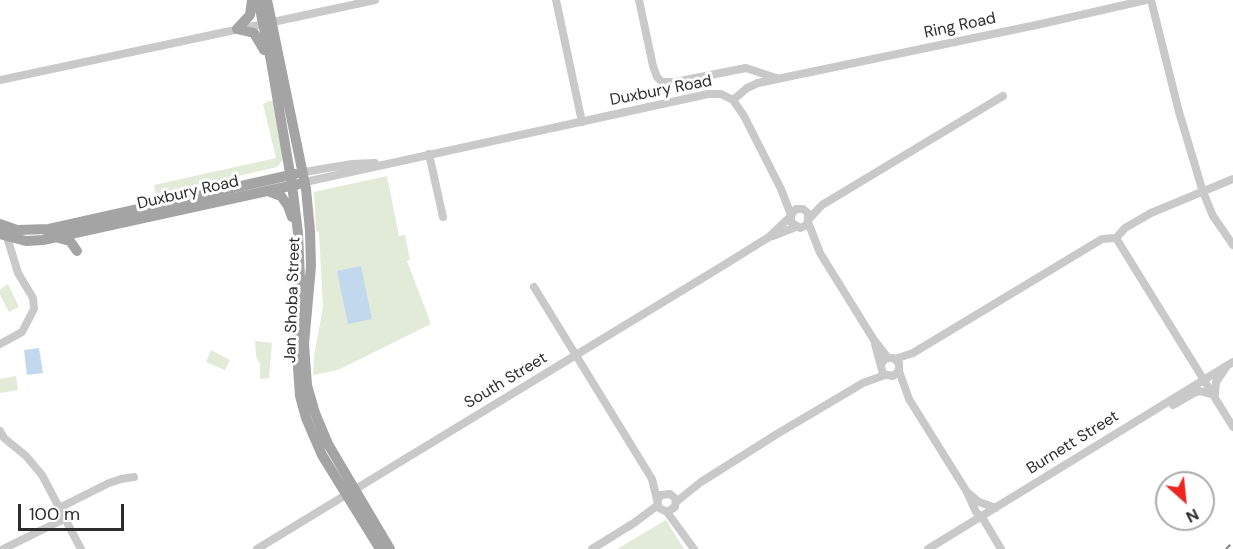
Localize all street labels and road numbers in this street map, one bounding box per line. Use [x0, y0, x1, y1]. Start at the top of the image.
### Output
street label: Ring Road [922, 9, 998, 43]
street label: Duxbury Road [608, 72, 714, 110]
street label: Duxbury Road [135, 172, 241, 214]
street label: Jan Shoba Street [281, 236, 305, 364]
street label: South Street [461, 349, 551, 413]
street label: Burnett Street [1023, 407, 1123, 479]

